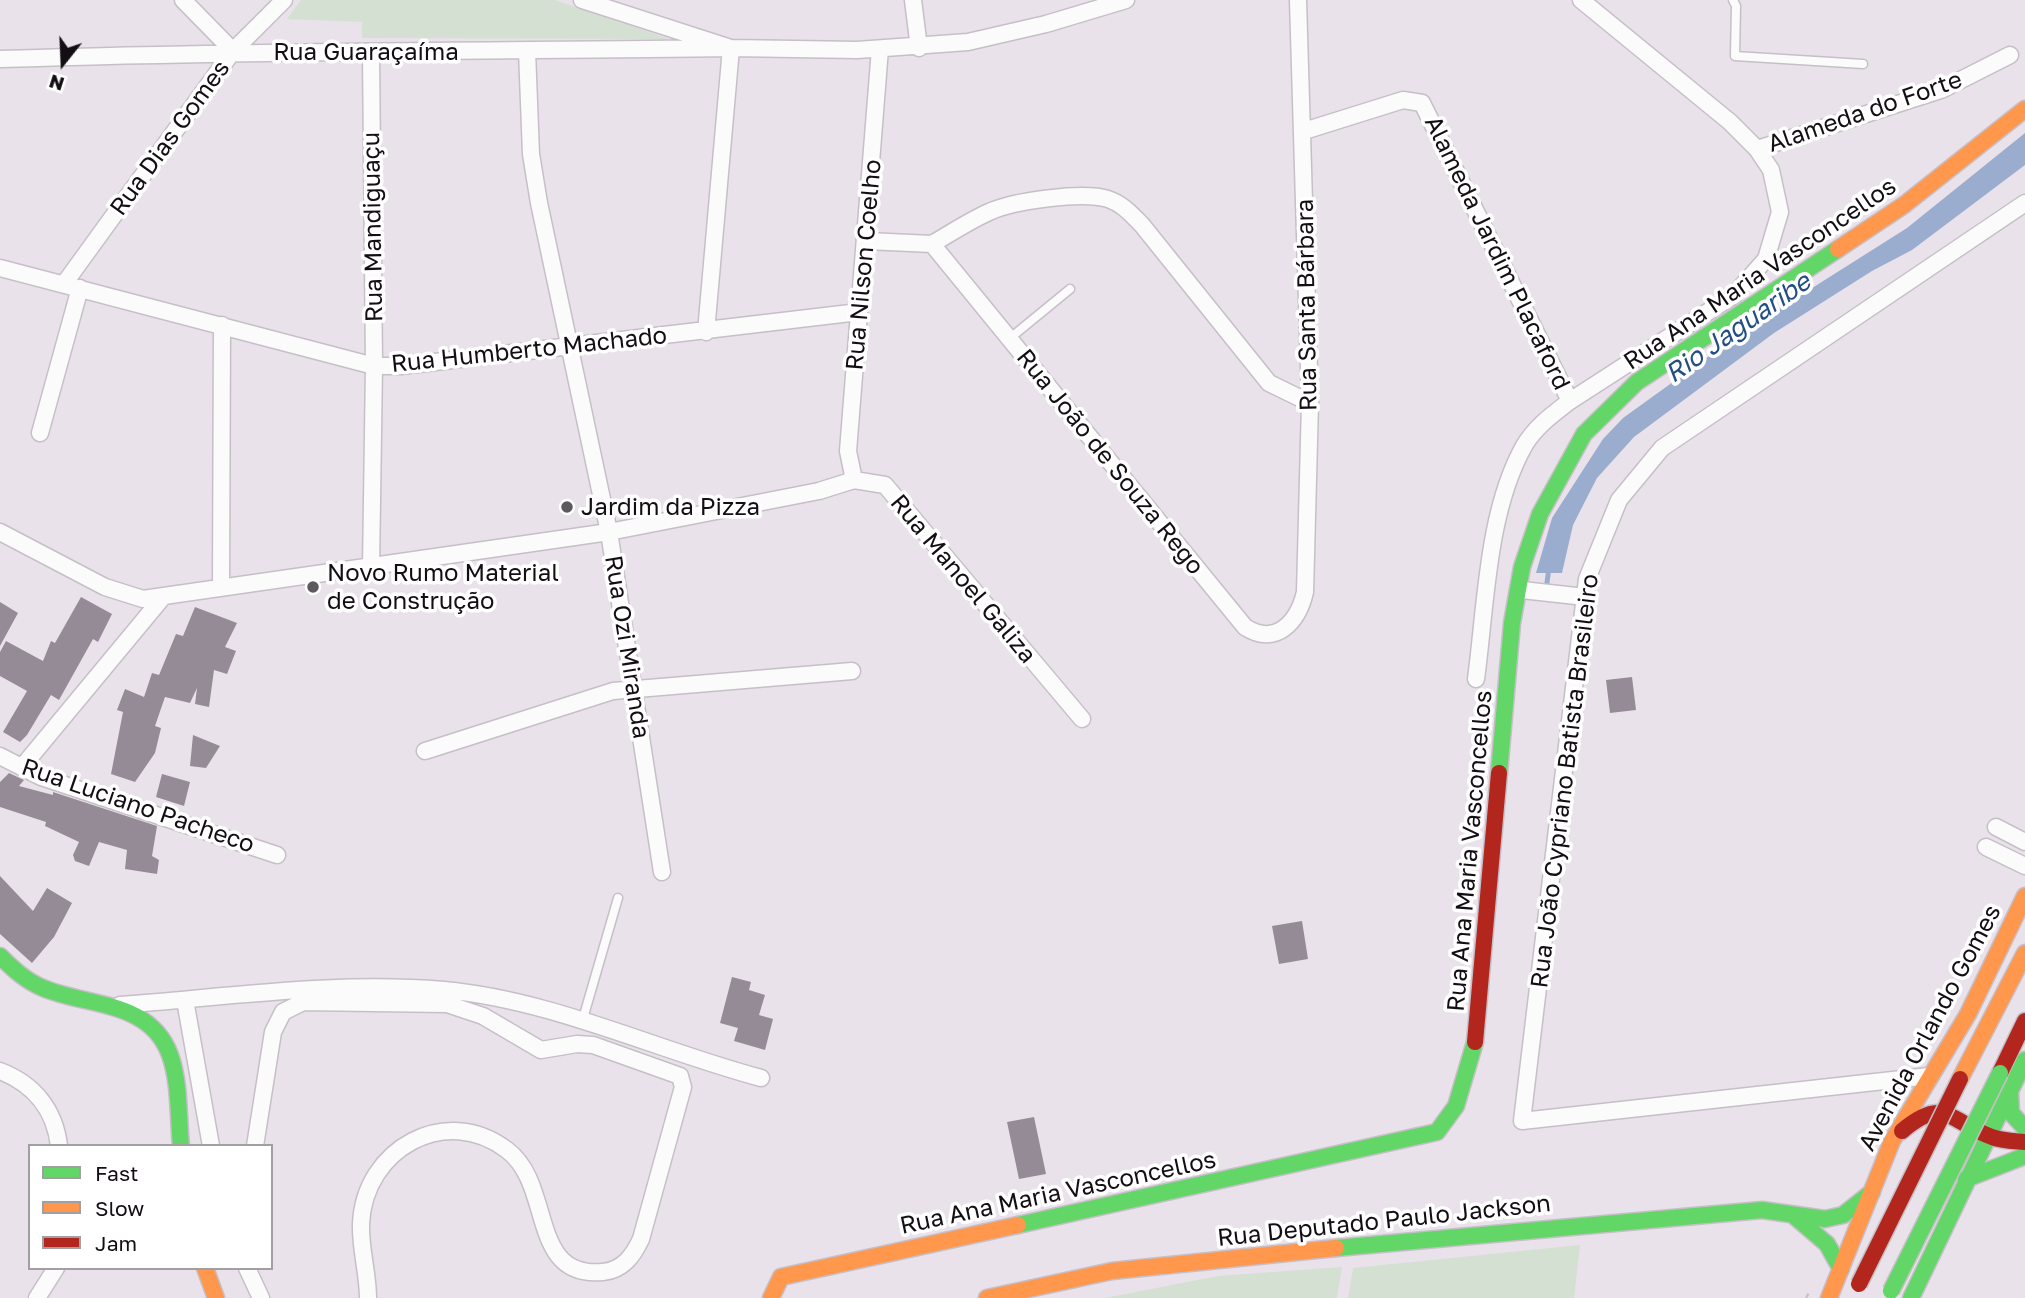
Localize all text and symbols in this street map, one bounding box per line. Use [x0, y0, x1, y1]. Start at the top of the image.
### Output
north arrow [28, 28, 98, 98]
street label: Rua Guaraçaíma [273, 38, 459, 66]
street label: Rua Dias Gomes [104, 55, 236, 221]
street label: Alameda do Forte [1764, 65, 1966, 159]
text: N [46, 70, 67, 97]
street label: Alameda Jardim Placaford [1418, 111, 1576, 395]
street label: Rua Mandiguaçu [357, 132, 389, 322]
street label: Rua Nilson Coelho [840, 158, 888, 372]
street label: Rua Ana Maria Vasconcellos [1618, 172, 1902, 376]
street label: Rua Santa Bárbara [1291, 199, 1323, 411]
water label: Rio Jaguaribe [1659, 266, 1817, 390]
street label: Rua Humberto Machado [390, 321, 668, 379]
street label: Rua João de Souza Rego [1010, 344, 1210, 580]
street label: Rua Manoel Galiza [884, 489, 1042, 669]
place label: Jardim da Pizza [581, 493, 760, 521]
marker: Jardim da Pizza [559, 499, 575, 515]
street label: Rua Ozi Miranda [598, 553, 656, 741]
place label: Novo Rumo Material de Construção [327, 559, 559, 615]
street label: Rua João Cypriano Batista Brasileiro [1525, 572, 1605, 990]
marker: Novo Rumo Material de Construção [305, 579, 321, 595]
street label: Rua Ana Maria Vasconcellos [1442, 689, 1498, 1013]
street label: Rua Luciano Pacheco [18, 753, 258, 859]
street label: Avenida Orlando Gomes [1853, 900, 2007, 1156]
legend [28, 1144, 273, 1270]
street label: Rua Ana Maria Vasconcellos [897, 1145, 1219, 1241]
text: Fast [95, 1160, 138, 1186]
street label: Rua Deputado Paulo Jackson [1216, 1189, 1552, 1253]
text: Slow [95, 1195, 144, 1221]
text: Jam [95, 1230, 137, 1256]

